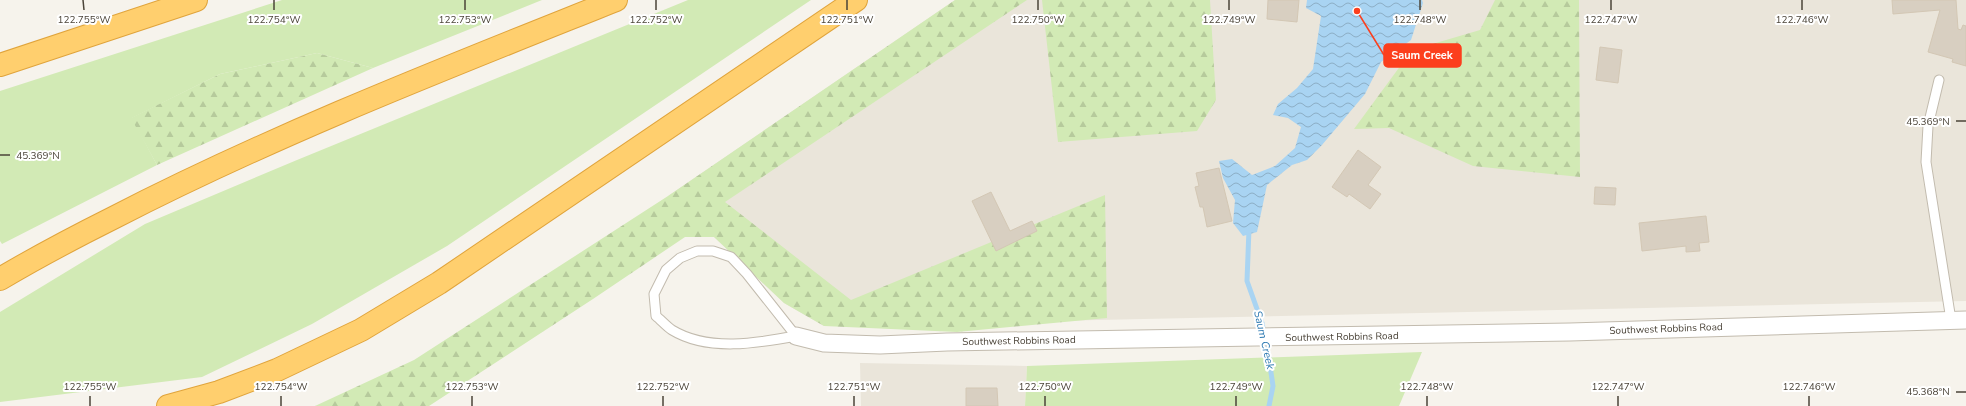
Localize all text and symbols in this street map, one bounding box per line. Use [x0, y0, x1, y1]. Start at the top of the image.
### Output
text: 122.755°W [57, 13, 111, 27]
text: 122.754°W [247, 13, 301, 27]
text: 122.753°W [438, 13, 492, 27]
text: 122.752°W [629, 13, 683, 27]
text: 122.751°W [820, 13, 874, 27]
text: 122.750°W [1011, 13, 1065, 27]
text: 122.749°W [1202, 13, 1256, 27]
text: 122.748°W [1393, 13, 1447, 27]
text: 122.747°W [1584, 13, 1638, 27]
text: 122.746°W [1775, 13, 1829, 27]
callout: Saum Creek [1384, 44, 1461, 67]
text: Saum Creek [1391, 48, 1454, 63]
text: 45.369°N [1906, 115, 1950, 129]
text: 45.369°N [16, 149, 60, 163]
water label: Saum Creek [1250, 309, 1278, 371]
street label: Southwest Robbins Road [1609, 320, 1723, 338]
street label: Southwest Robbins Road [1285, 329, 1399, 345]
street label: Southwest Robbins Road [962, 333, 1076, 349]
text: 122.755°W [63, 380, 117, 394]
text: 122.754°W [254, 380, 308, 394]
text: 122.753°W [445, 380, 499, 394]
text: 122.752°W [636, 380, 690, 394]
text: 122.751°W [827, 380, 881, 394]
text: 122.750°W [1018, 380, 1072, 394]
text: 122.749°W [1209, 380, 1263, 394]
text: 122.748°W [1400, 380, 1454, 394]
text: 122.747°W [1591, 380, 1645, 394]
text: 122.746°W [1782, 380, 1836, 394]
text: 45.368°N [1906, 385, 1950, 399]

